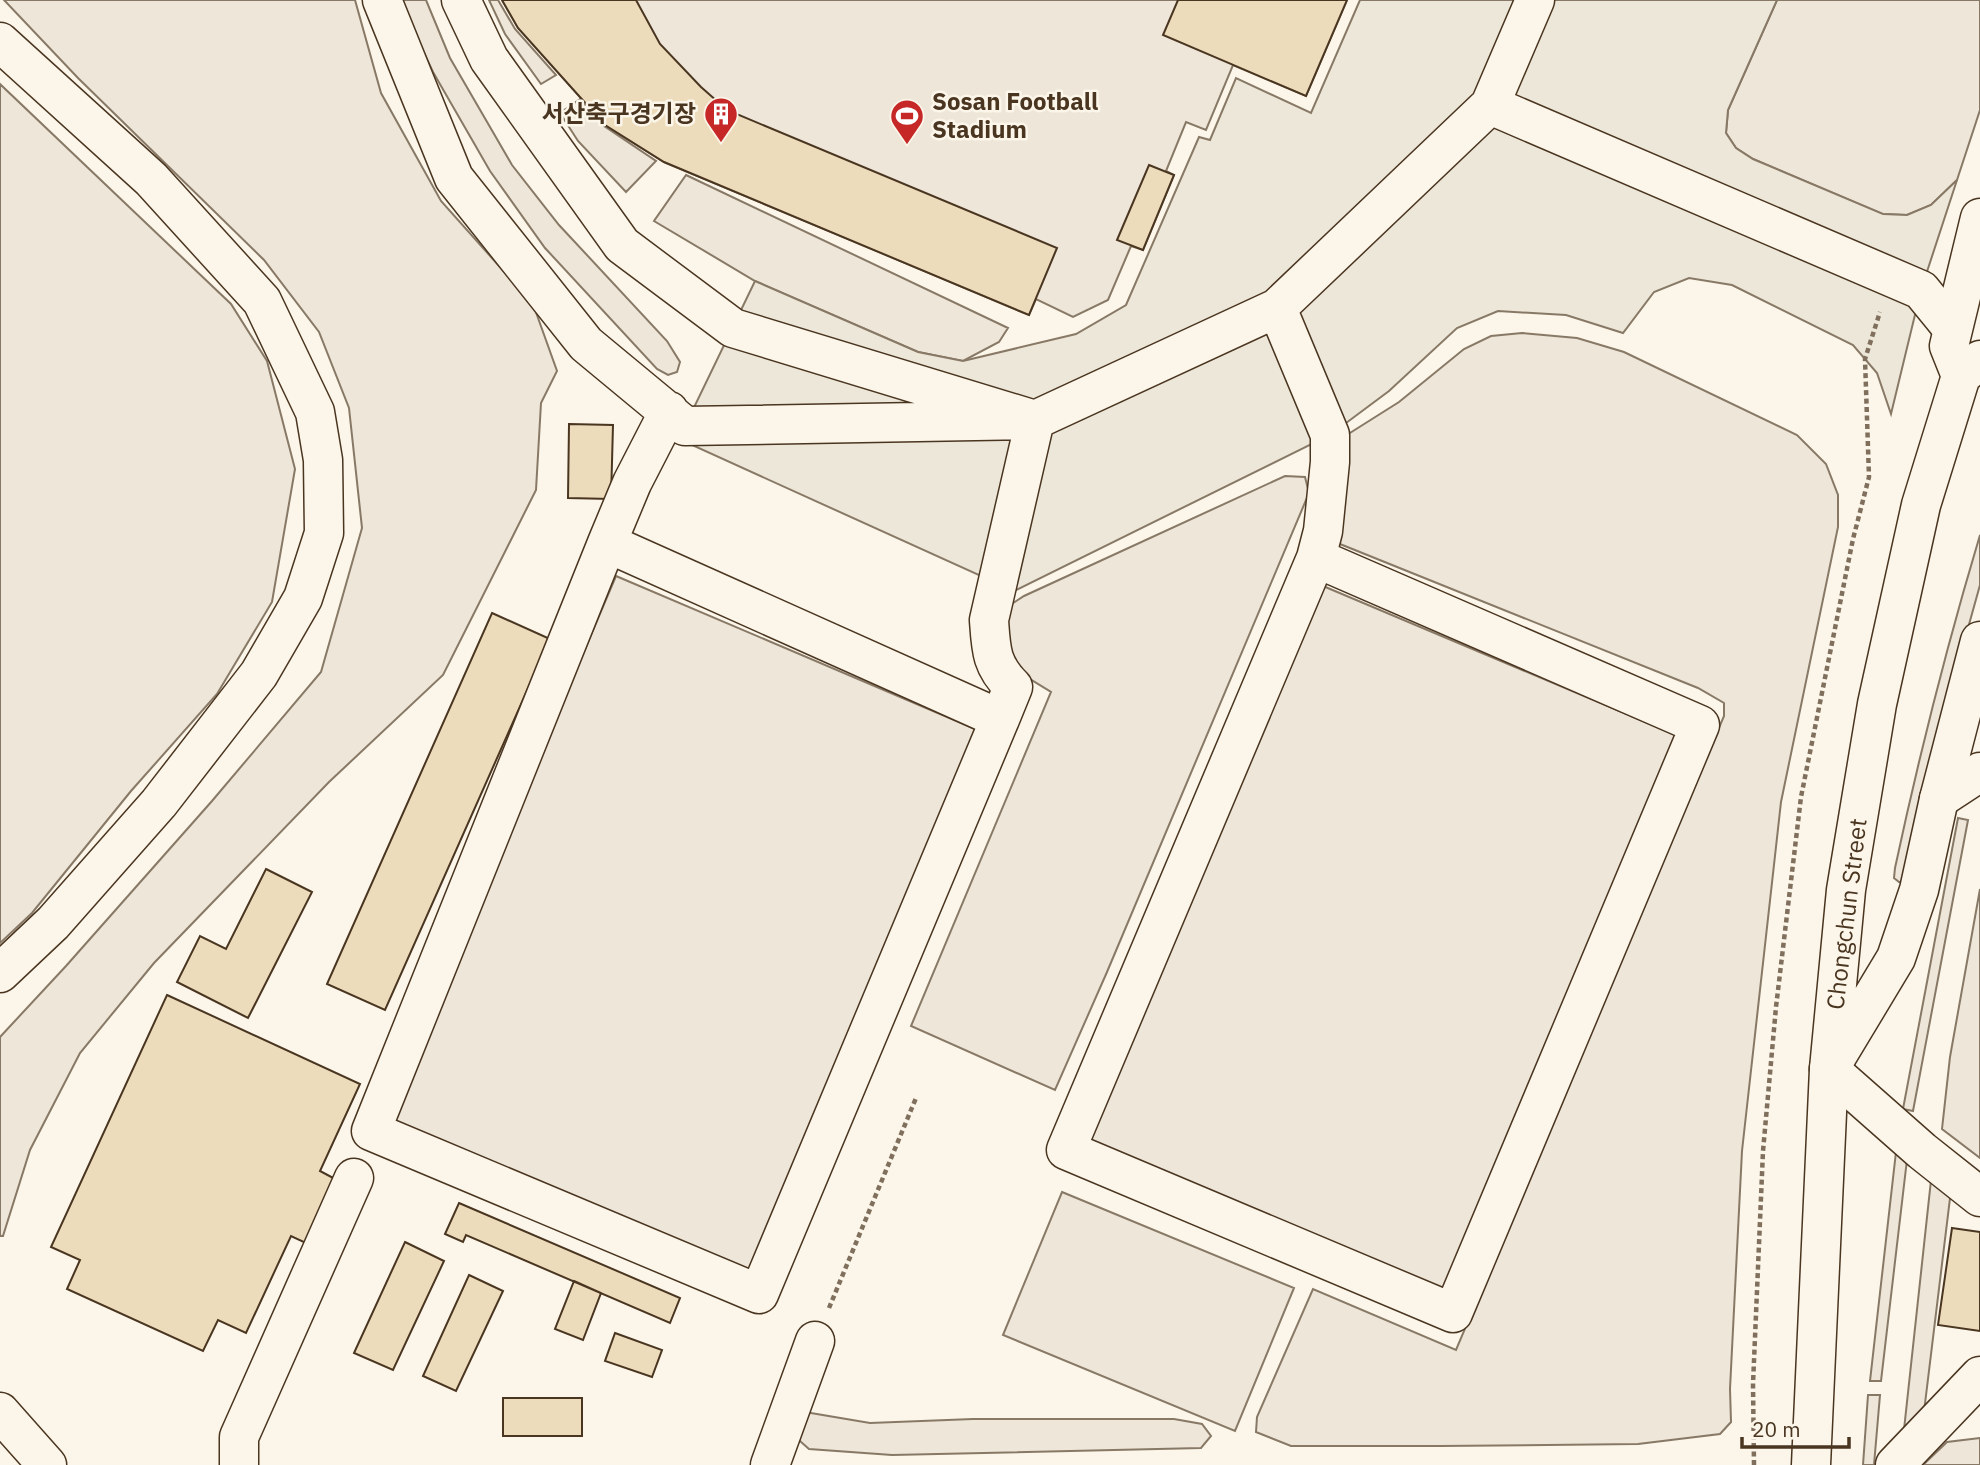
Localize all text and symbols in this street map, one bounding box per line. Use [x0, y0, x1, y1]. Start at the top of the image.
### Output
place label: Sosan Football Stadium [932, 85, 1098, 145]
building icon: 서산축구경기장 [702, 95, 740, 144]
place label: 서산축구경기장 [541, 97, 696, 129]
sports icon: Sosan Football Stadium [888, 97, 926, 146]
street label: Chongchun Street [1818, 816, 1874, 1011]
scale bar [1742, 1406, 1849, 1450]
text: 20 m [1752, 1415, 1801, 1443]

